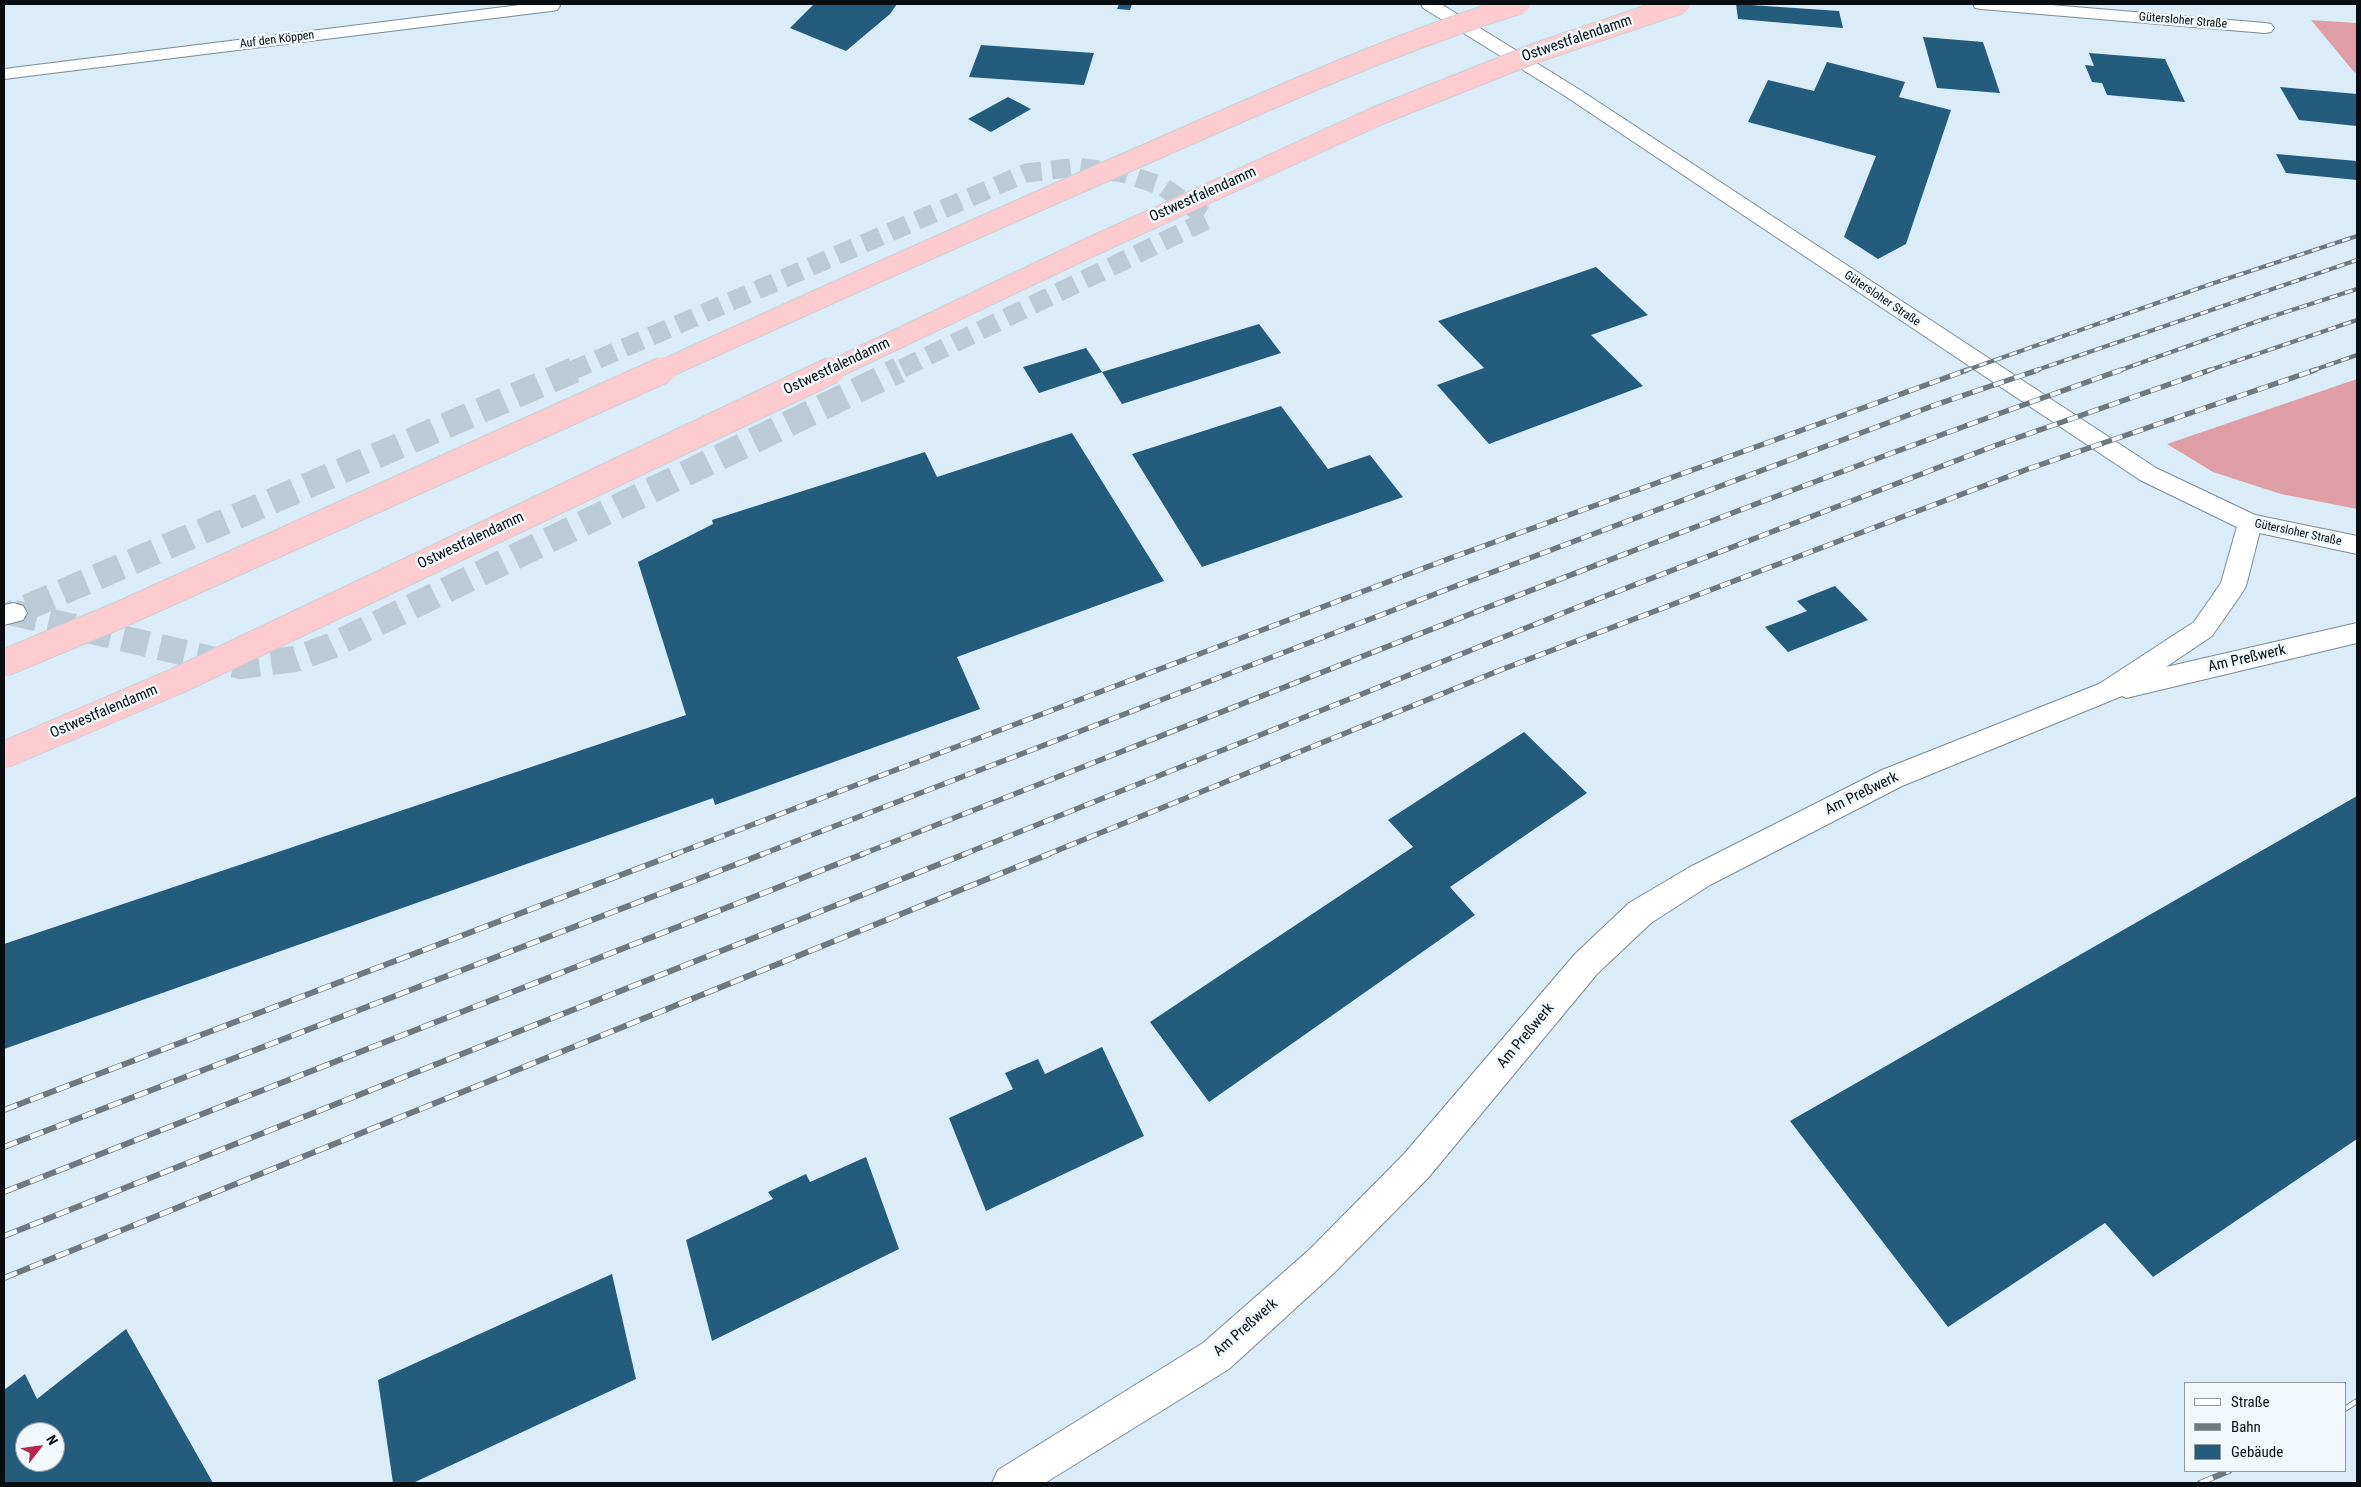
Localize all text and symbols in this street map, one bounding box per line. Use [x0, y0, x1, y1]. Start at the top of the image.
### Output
street label: Gütersloher Straße [2138, 10, 2228, 32]
street label: Ostwestfalendamm [1520, 12, 1634, 66]
street label: Auf den Köppen [239, 28, 315, 52]
street label: Ostwestfalendamm [1147, 163, 1259, 227]
street label: Gütersloher Straße [1841, 268, 1923, 330]
street label: Ostwestfalendamm [781, 334, 893, 400]
street label: Ostwestfalendamm [415, 508, 527, 574]
street label: Gütersloher Straße [2253, 517, 2343, 549]
street label: Am Preßwerk [2206, 641, 2288, 677]
street label: Ostwestfalendamm [47, 681, 161, 743]
street label: Am Preßwerk [1823, 769, 1901, 819]
street label: Am Preßwerk [1494, 1000, 1558, 1072]
street label: Am Preßwerk [1210, 1295, 1282, 1361]
legend [2184, 1382, 2346, 1472]
text: Straße [2231, 1393, 2270, 1411]
text: Bahn [2231, 1418, 2261, 1436]
north arrow [15, 1422, 65, 1472]
text: N [43, 1432, 61, 1448]
text: Gebäude [2231, 1443, 2283, 1461]

